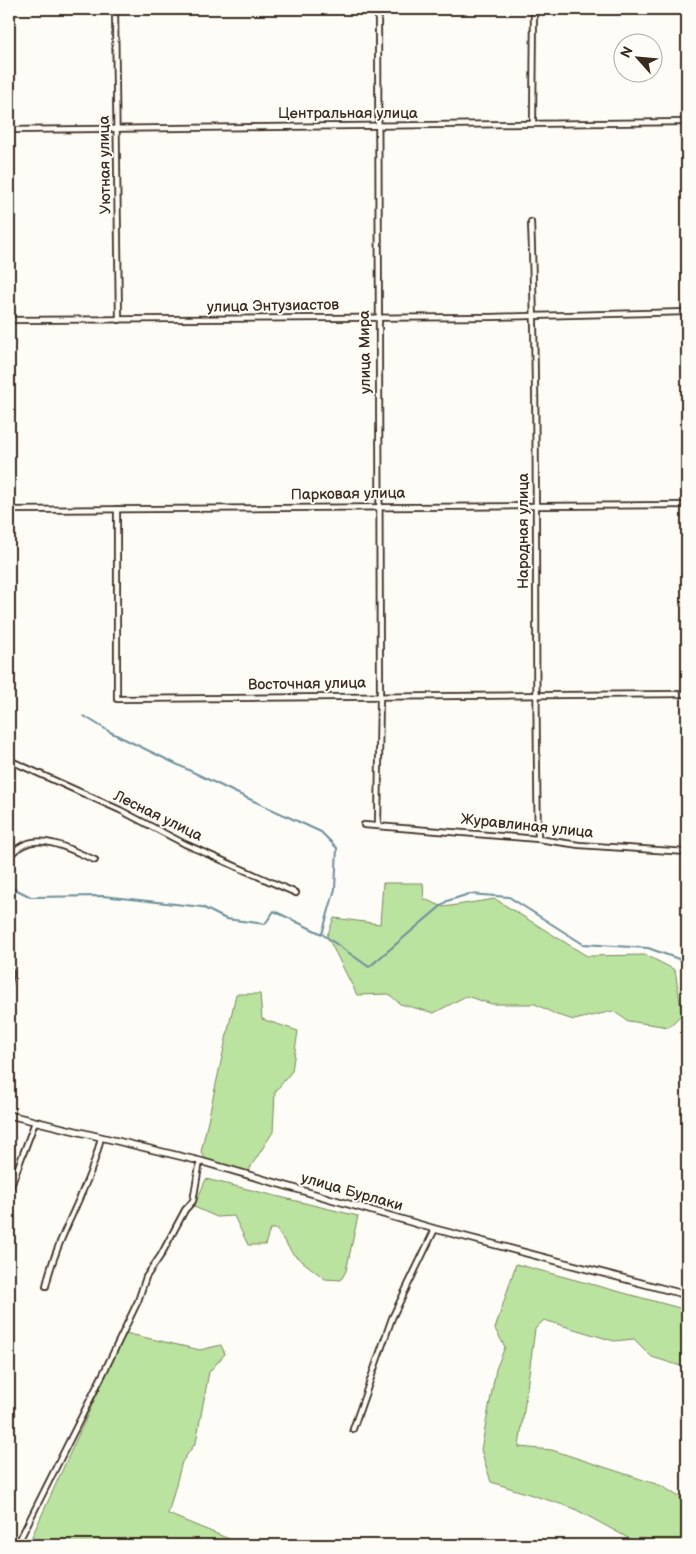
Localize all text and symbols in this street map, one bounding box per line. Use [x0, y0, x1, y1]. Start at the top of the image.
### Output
north arrow [614, 32, 664, 82]
text: N [617, 44, 637, 61]
street label: Центральная улица [278, 104, 418, 123]
street label: Уютная улица [95, 115, 115, 215]
street label: улица Энтузиастов [207, 295, 339, 317]
street label: улица Мира [355, 310, 375, 394]
street label: Народная улица [514, 473, 533, 589]
street label: Парковая улица [290, 483, 406, 504]
street label: Восточная улица [248, 673, 366, 695]
street label: Лесная улица [110, 786, 206, 846]
street label: Журавлиная улица [460, 810, 594, 842]
street label: улица Бурлаки [299, 1168, 405, 1216]

